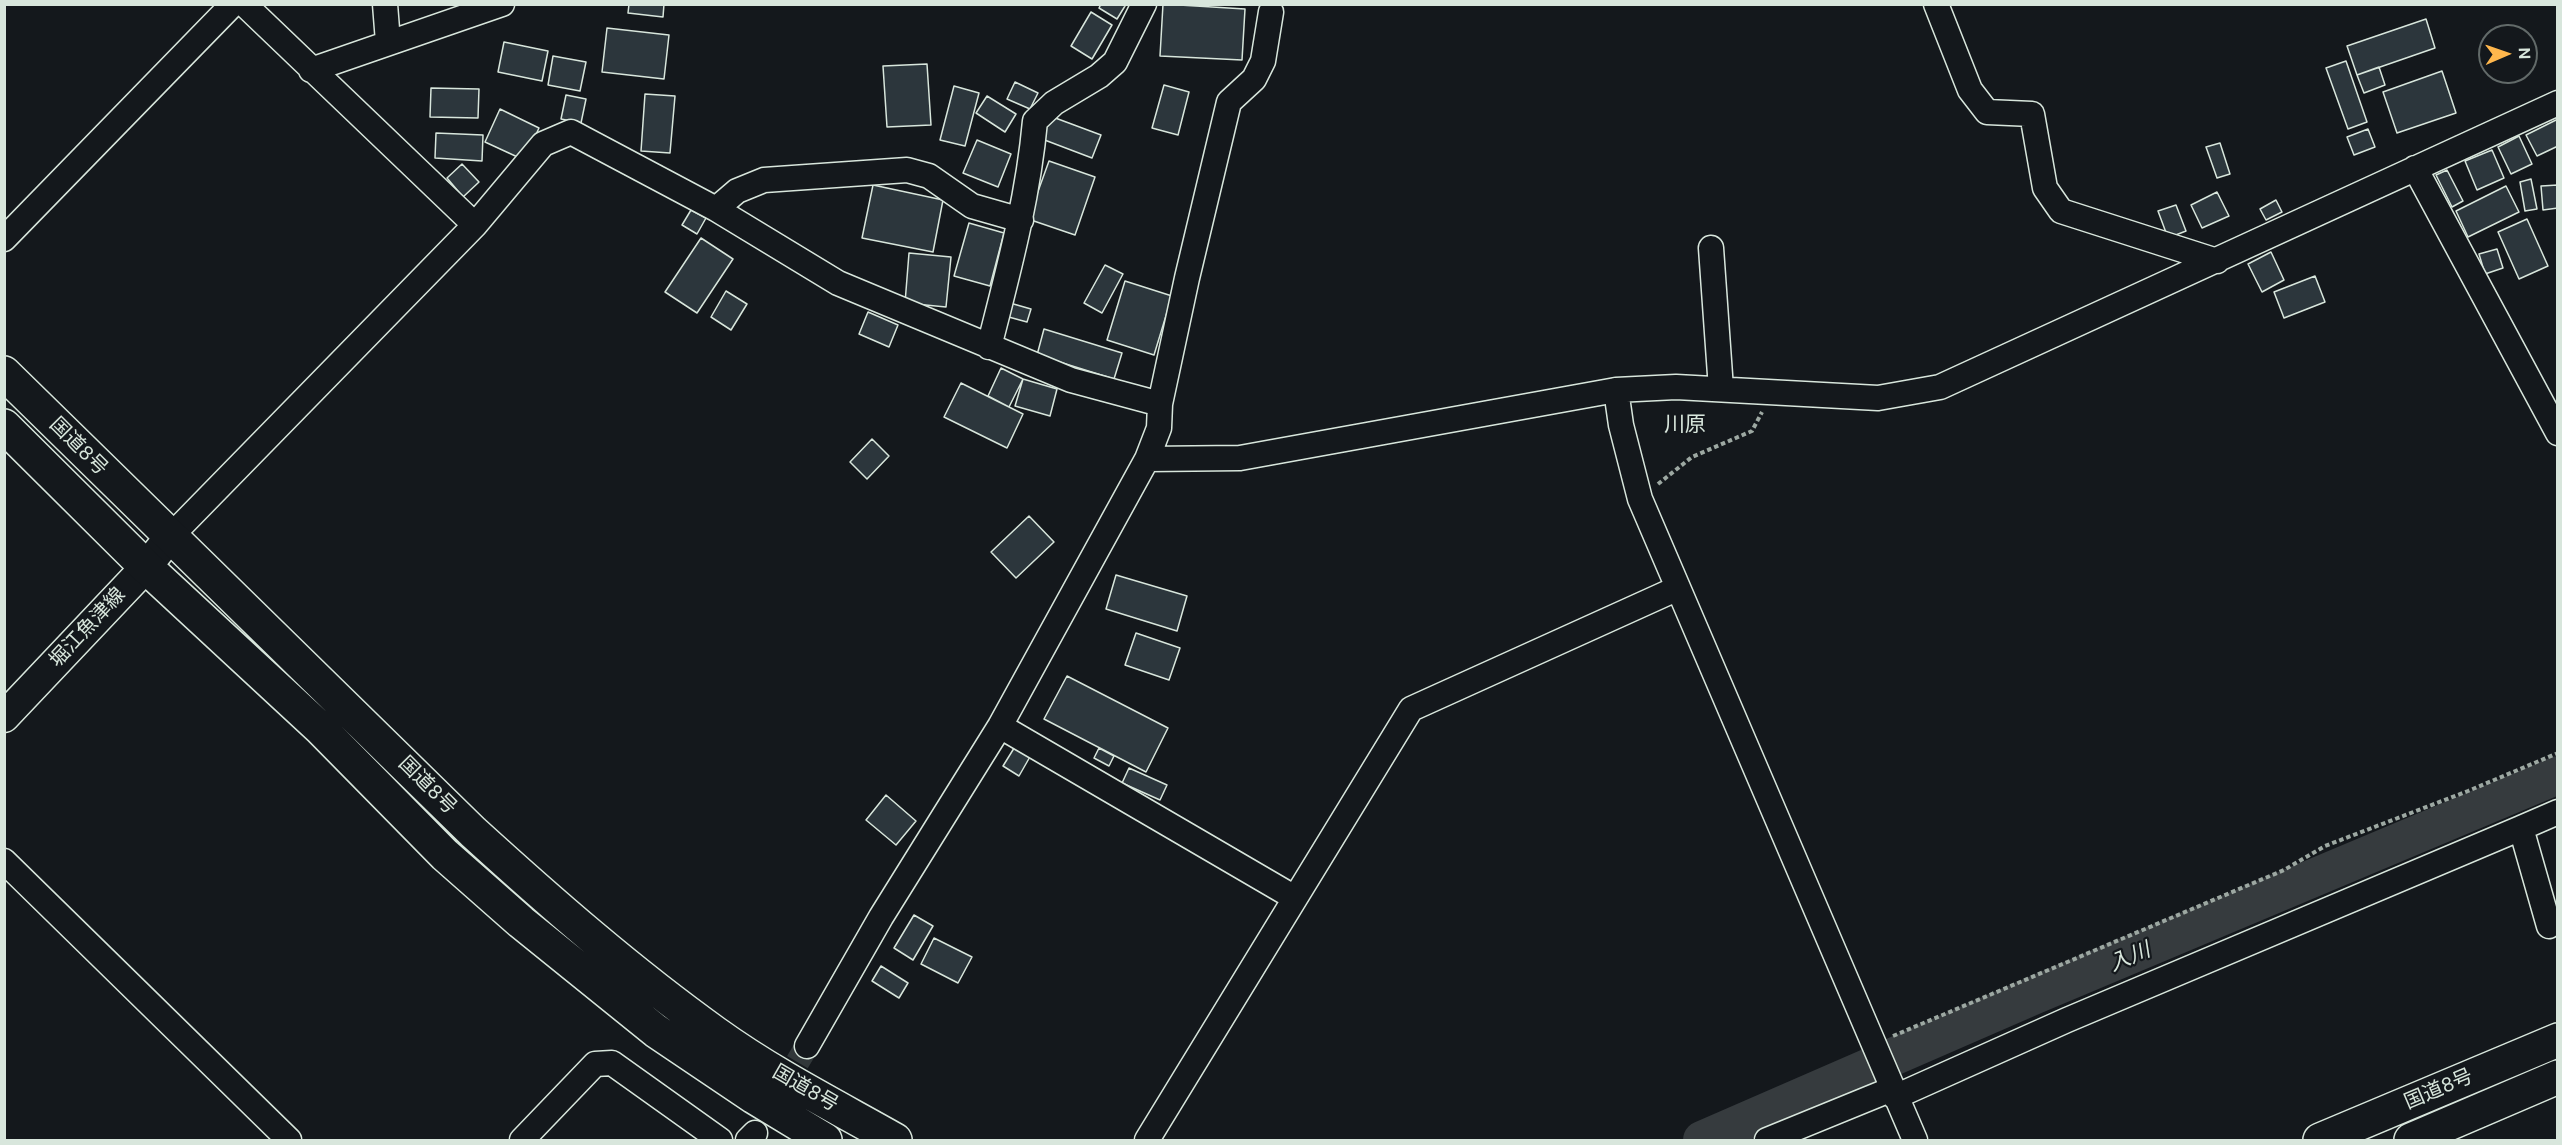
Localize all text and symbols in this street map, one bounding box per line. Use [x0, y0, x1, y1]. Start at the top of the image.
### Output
north arrow [2478, 24, 2538, 84]
text: N [2514, 47, 2535, 60]
district label: 川原 [1664, 412, 1706, 438]
street label: 国道8号 [44, 413, 112, 481]
street label: 堀江魚津線 [45, 583, 131, 673]
street label: 国道8号 [393, 752, 461, 820]
water label: 入川 [2106, 938, 2154, 978]
street label: 国道8号 [768, 1061, 842, 1117]
street label: 国道8号 [2401, 1065, 2477, 1115]

